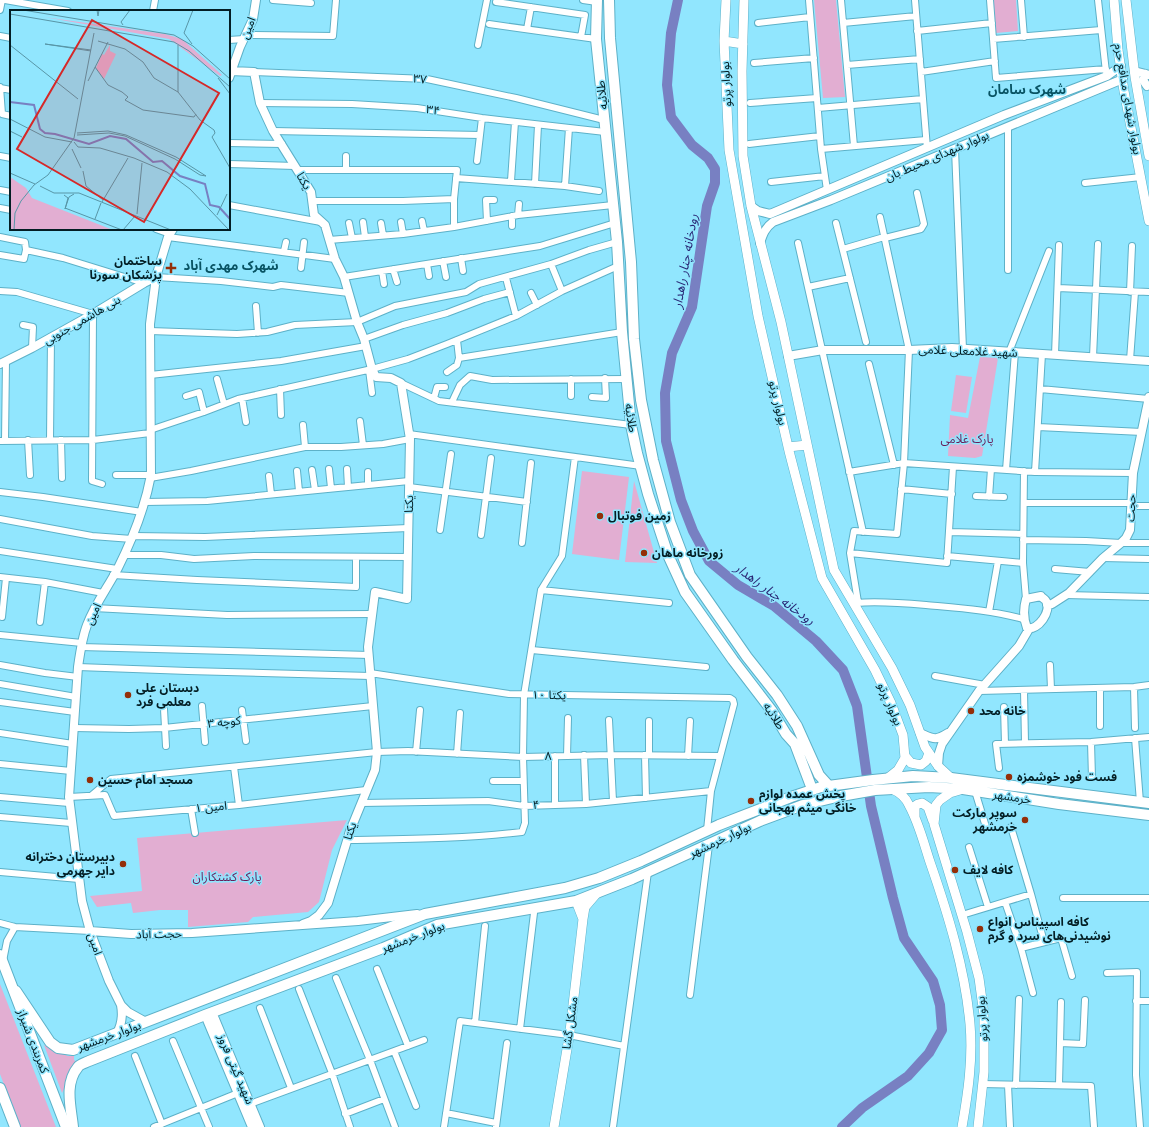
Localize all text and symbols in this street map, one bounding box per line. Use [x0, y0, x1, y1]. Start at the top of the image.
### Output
inset map [10, 10, 230, 230]
street label: امین [236, 14, 260, 41]
street label: بولوار شهدای مدافع حرم [1109, 42, 1146, 156]
street label: بولوار پرتو [717, 61, 735, 107]
street label: ۳۷ [412, 70, 428, 88]
street label: طلائیه [593, 80, 611, 110]
district label: شهرک سامان [988, 81, 1066, 98]
street label: ۳۴ [425, 101, 441, 119]
street label: بولوار شهدای محیط بان [883, 127, 991, 185]
street label: یکتا [293, 169, 315, 193]
water label: رودخانه چنار راهدار [668, 212, 702, 310]
place label: ساختمان پزشکان سورنا [90, 253, 162, 284]
district label: شهرک مهدی آباد [183, 257, 279, 274]
marker: ساختمان پزشکان سورنا [165, 262, 177, 274]
street label: بنی هاشمی جنوبی [40, 291, 124, 349]
street label: شهید غلامعلی غلامی [918, 341, 1018, 361]
street label: بولوار پرتو [765, 379, 791, 427]
street label: طلائیه [621, 403, 641, 433]
park label: پارک غلامی [941, 431, 994, 447]
street label: حجت [1122, 494, 1140, 522]
street label: یکتا [401, 495, 417, 513]
place label: زمین فوتبال [608, 508, 671, 524]
marker: زمین فوتبال [595, 511, 605, 521]
place label: زورخانه ماهان [652, 545, 723, 561]
marker: زورخانه ماهان [639, 548, 649, 558]
water label: رودخانه چنار راهدار [731, 559, 819, 629]
street label: امین [81, 600, 105, 628]
place label: دبستان علی معلمی فرد [136, 680, 199, 710]
street label: بولوار پرتو [874, 680, 906, 728]
street label: ۱۰ یکتا [532, 687, 566, 703]
marker: دبستان علی معلمی فرد [123, 690, 133, 700]
street label: طلائیه [759, 700, 789, 732]
place label: خانه محد [979, 703, 1026, 719]
marker: خانه محد [966, 706, 976, 716]
street label: کوچه ۳ [207, 712, 243, 732]
street label: ۸ [544, 748, 552, 764]
place label: فست فود خوشمزه [1017, 769, 1117, 785]
place label: مسجد امام حسین [98, 772, 193, 789]
marker: فست فود خوشمزه [1004, 772, 1014, 782]
marker: مسجد امام حسین [85, 775, 95, 785]
place label: پخش عمده لوازم خانگی میثم بهجانی [759, 786, 857, 817]
street label: خرمشهر [991, 786, 1032, 808]
marker: پخش عمده لوازم خانگی میثم بهجانی [746, 796, 756, 806]
street label: ۴ [532, 797, 540, 813]
street label: امین ۱ [194, 798, 228, 816]
place label: سوپر مارکت خرمشهر [952, 805, 1017, 835]
marker: سوپر مارکت خرمشهر [1020, 815, 1030, 825]
street label: بولوار خرمشهر [685, 819, 754, 862]
street label: یکتا [340, 820, 360, 842]
place label: دبیرستان دخترانه دایر جهرمی [25, 849, 115, 879]
marker: دبیرستان دخترانه دایر جهرمی [118, 859, 128, 869]
place label: کافه لایف [963, 862, 1014, 878]
marker: کافه لایف [950, 865, 960, 875]
park label: پارک کشتکاران [192, 869, 262, 885]
place label: كافه اسپیناس انواع نوشیدنی‌های سرد و گرم [988, 914, 1111, 945]
street label: بولوار خرمشهر [378, 918, 447, 957]
marker: كافه اسپیناس انواع نوشیدنی‌های سرد و گرم [975, 924, 985, 934]
street label: حجت آباد [136, 926, 182, 942]
street label: امین [84, 931, 106, 957]
street label: مشکل گشا [558, 996, 582, 1050]
street label: بولوار پرتو [972, 996, 992, 1042]
street label: کمربندی شیراز [13, 1006, 53, 1076]
street label: بولوار خرمشهر [74, 1017, 143, 1055]
street label: شهید گیتی فروز [214, 1030, 258, 1107]

